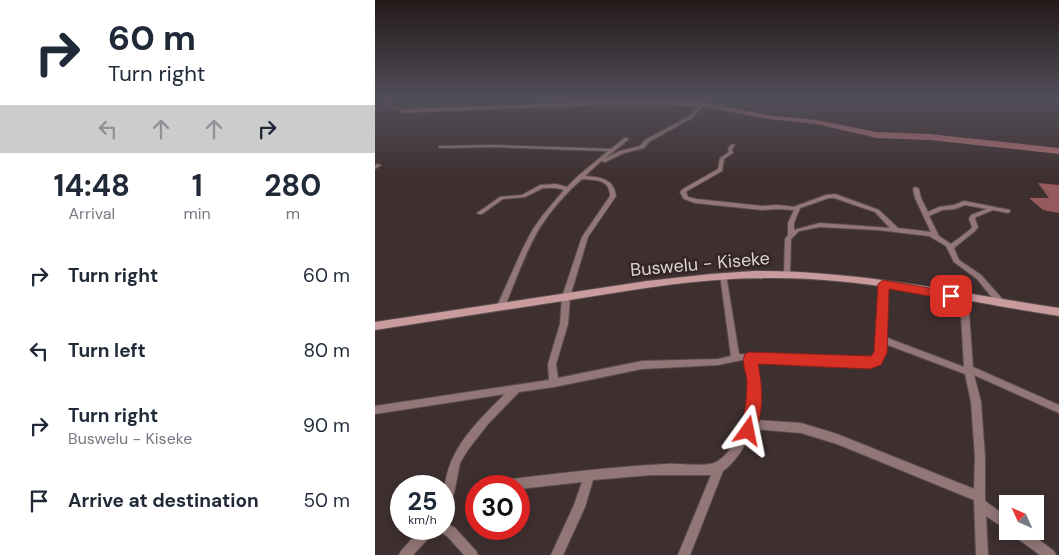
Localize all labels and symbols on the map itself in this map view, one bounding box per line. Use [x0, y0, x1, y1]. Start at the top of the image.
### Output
street label: Buswelu - Kiseke [629, 246, 771, 282]
pin [930, 275, 972, 317]
position arrow [721, 404, 773, 456]
speed limit sign: 30 [465, 475, 530, 540]
north arrow [999, 495, 1044, 540]

